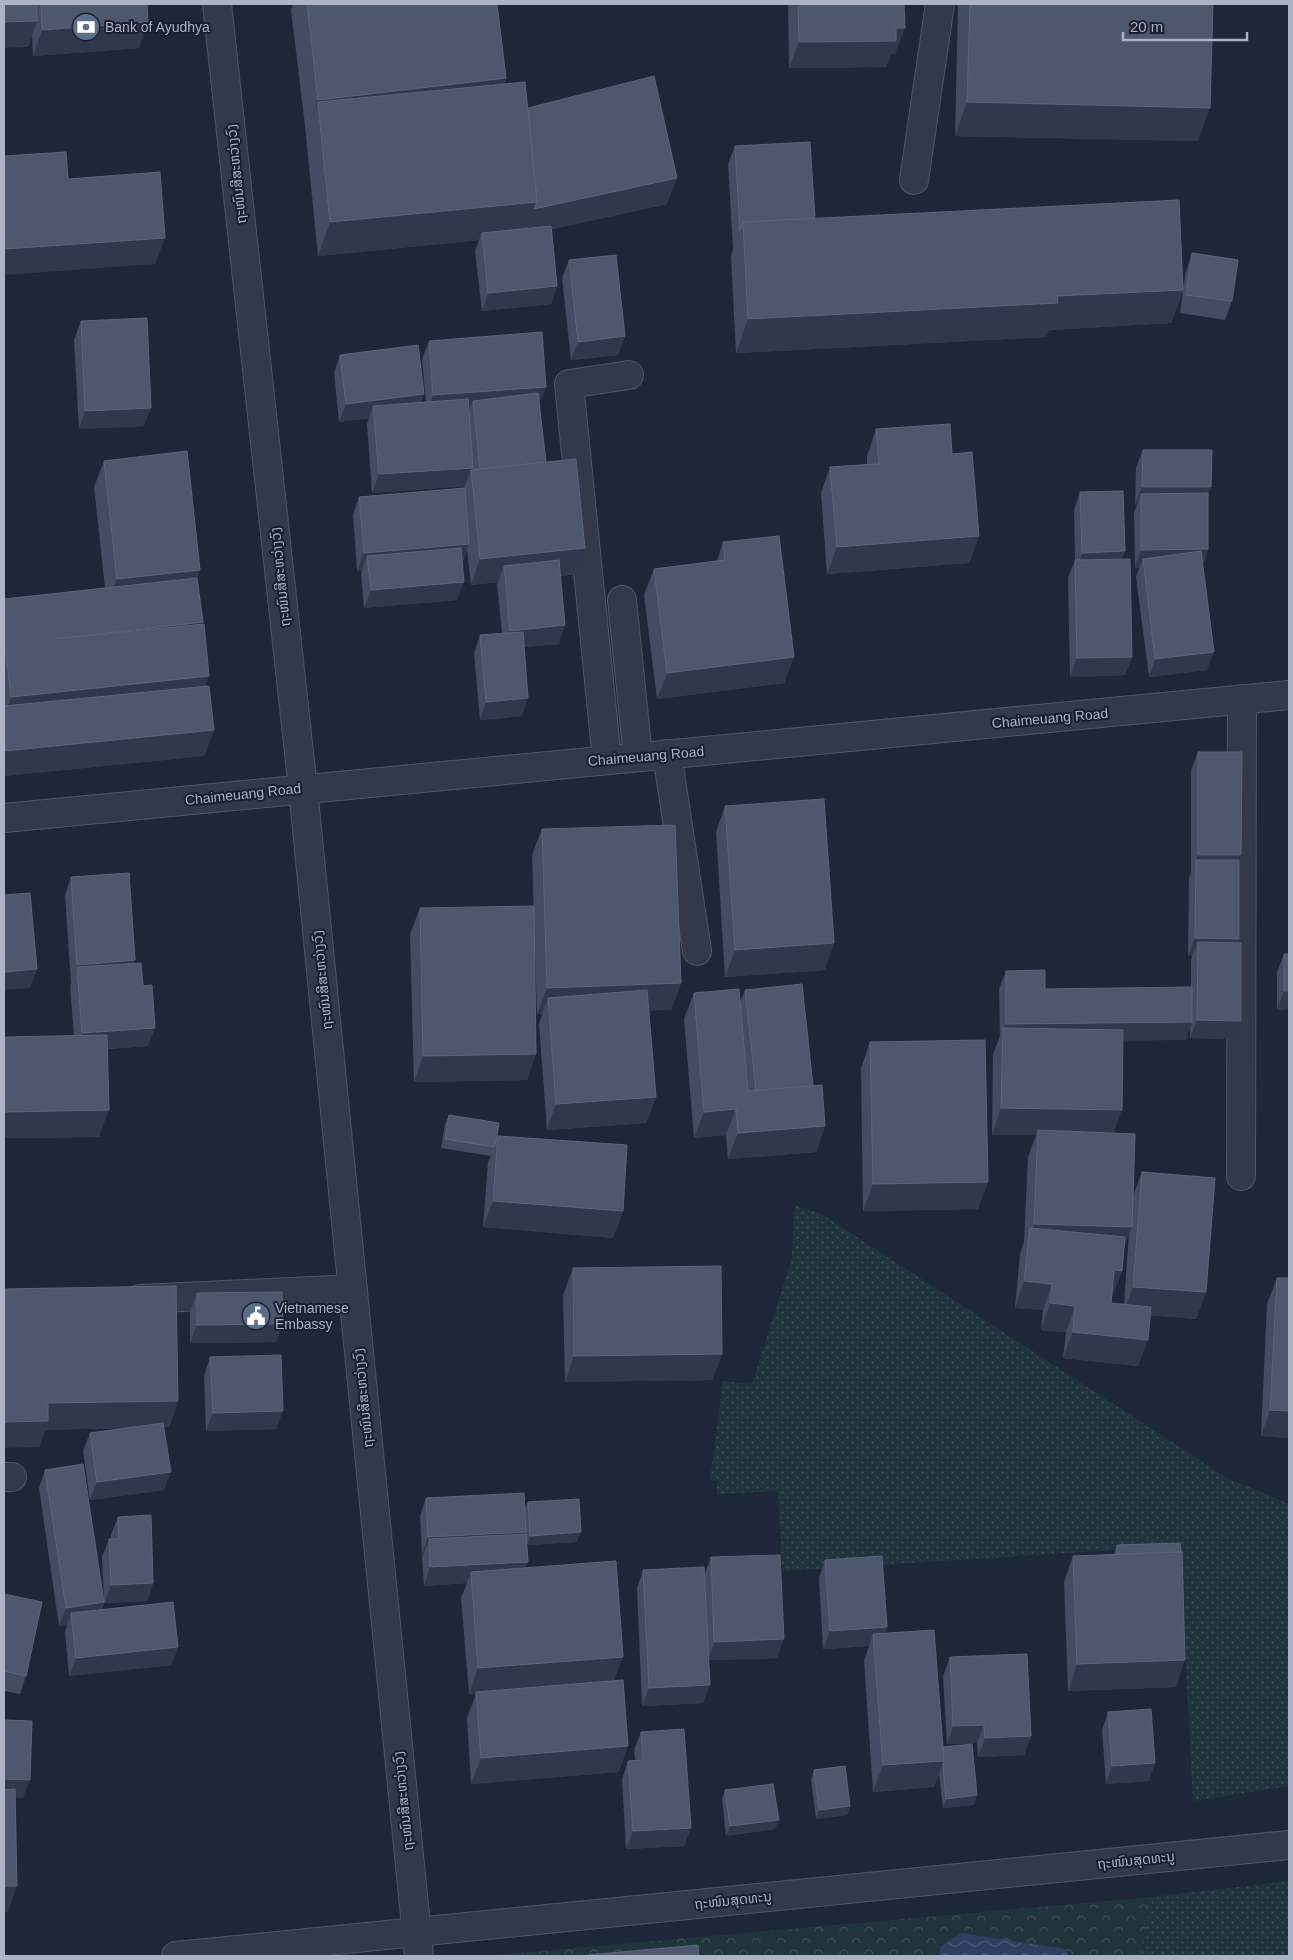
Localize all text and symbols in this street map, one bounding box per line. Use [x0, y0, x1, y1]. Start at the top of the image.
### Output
scale bar [1123, 10, 1247, 42]
bank icon: Bank of Ayudhya [71, 12, 101, 42]
text: 20 m [1130, 18, 1163, 35]
place label: Bank of Ayudhya [105, 19, 210, 35]
street label: ຖະໜົນສີສະຫວ່າງວົງ [223, 123, 249, 225]
street label: ຖະໜົນສີສະຫວ່າງວົງ [267, 526, 293, 628]
street label: Chaimeuang Road [991, 705, 1109, 731]
street label: Chaimeuang Road [587, 743, 705, 769]
street label: Chaimeuang Road [184, 780, 302, 808]
street label: ຖະໜົນສີສະຫວ່າງວົງ [309, 929, 335, 1031]
place label: Vietnamese Embassy [275, 1300, 349, 1332]
public building icon: Vietnamese Embassy [241, 1301, 271, 1331]
street label: ຖະໜົນສີສະຫວ່າງວົງ [350, 1347, 376, 1449]
street label: ຖະໜົນສີສະຫວ່າງວົງ [390, 1750, 416, 1852]
street label: ຖະໜົນສຸດທະນູ [1096, 1848, 1176, 1873]
street label: ຖະໜົນສຸດທະນູ [693, 1888, 773, 1913]

